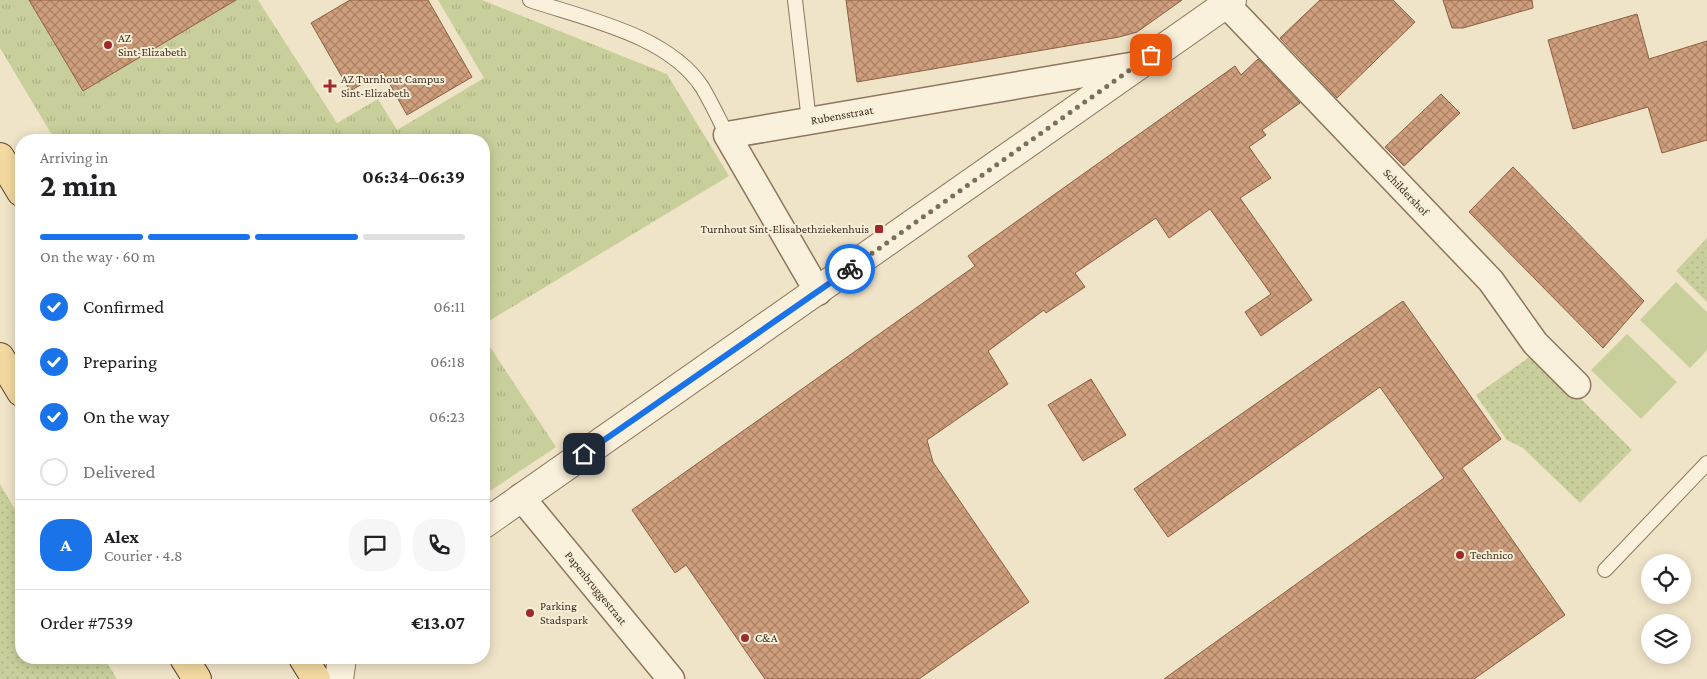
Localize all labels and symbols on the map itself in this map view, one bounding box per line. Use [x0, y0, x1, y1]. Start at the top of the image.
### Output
place label: AZ Sint-Elizabeth [118, 31, 187, 59]
pin [1130, 34, 1172, 76]
marker: AZ Sint-Elizabeth [102, 39, 114, 51]
place label: AZ Turnhout Campus Sint-Elizabeth [341, 72, 445, 100]
marker: AZ Turnhout Campus Sint-Elizabeth [323, 79, 337, 93]
street label: Rubensstraat [810, 102, 875, 127]
street label: Schildershof [1380, 166, 1433, 219]
place label: Turnhout Sint-Elisabethziekenhuis [701, 222, 869, 236]
marker: Turnhout Sint-Elisabethziekenhuis [873, 223, 885, 235]
courier [825, 244, 875, 294]
pin [563, 433, 605, 475]
street label: Papenbruggestraat [562, 548, 631, 628]
place label: Technico [1470, 548, 1513, 562]
marker: Technico [1454, 549, 1466, 561]
place label: Parking Stadspark [540, 599, 588, 627]
marker: Parking Stadspark [524, 607, 536, 619]
place label: C&A [755, 631, 778, 645]
marker: C&A [739, 632, 751, 644]

